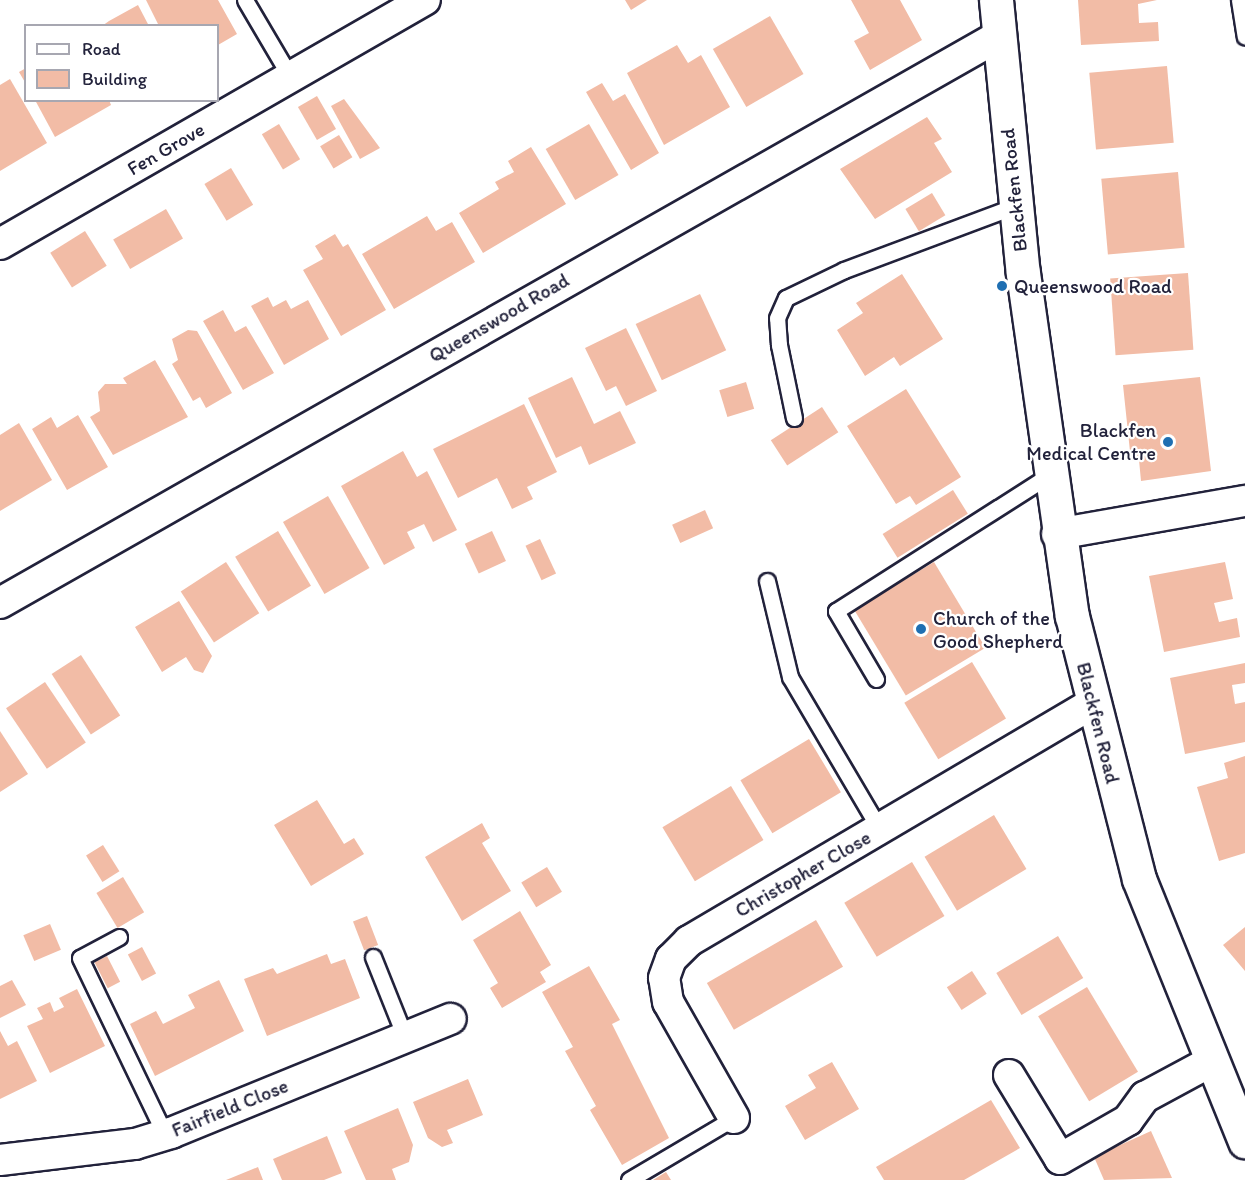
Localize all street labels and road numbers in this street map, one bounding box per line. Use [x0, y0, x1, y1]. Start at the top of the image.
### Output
street label: Fen Grove [123, 117, 209, 181]
street label: Blackfen Road [996, 127, 1032, 253]
street label: Queenswood Road [425, 268, 573, 368]
street label: Blackfen Road [1071, 660, 1125, 786]
street label: Christopher Close [731, 825, 875, 923]
street label: Fairfield Close [168, 1074, 292, 1142]

